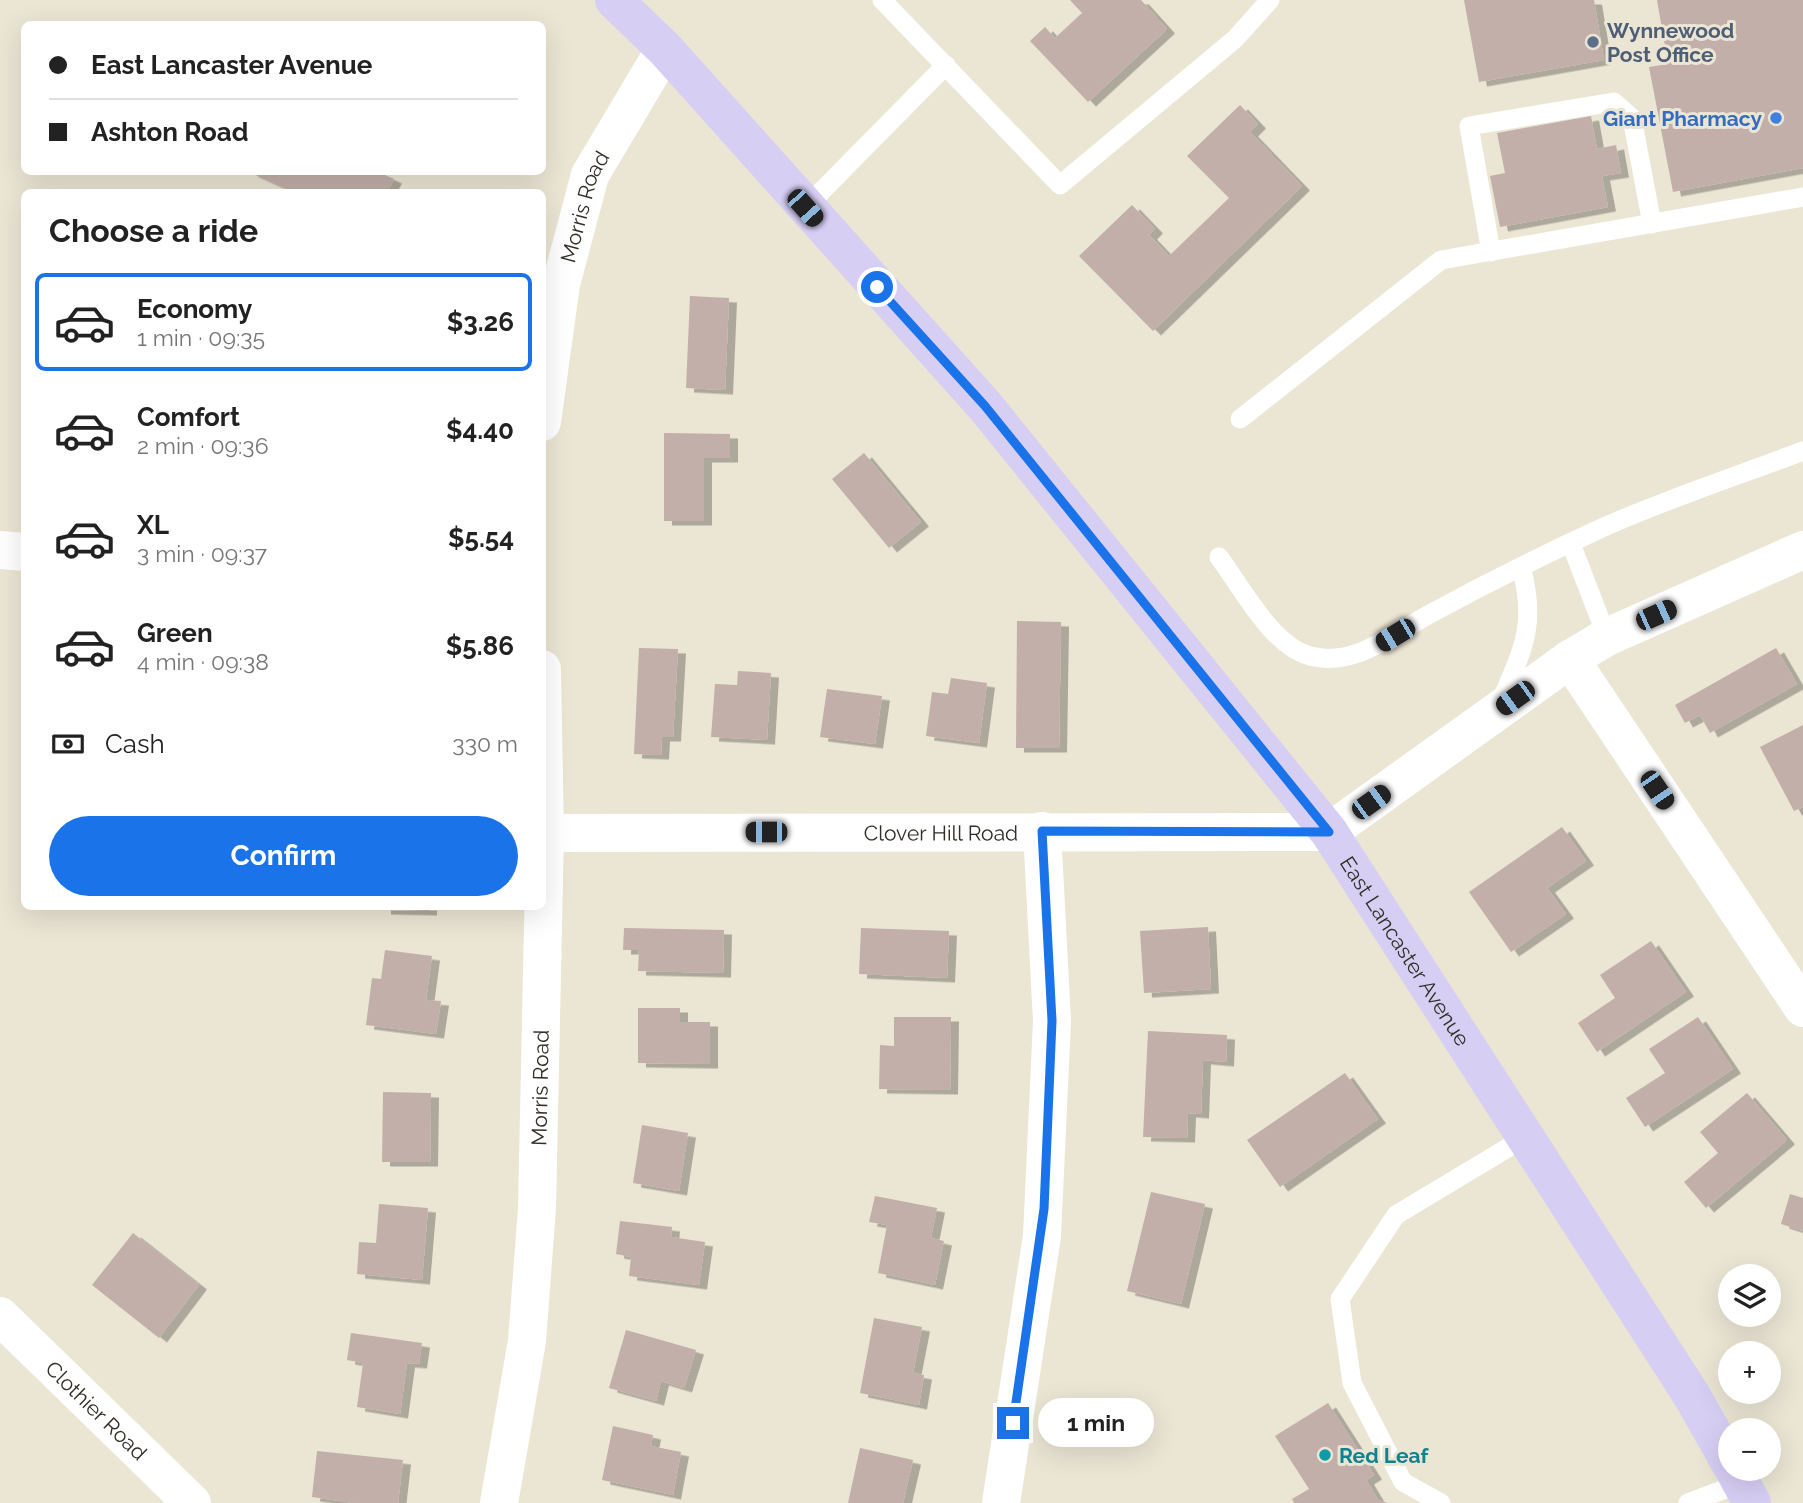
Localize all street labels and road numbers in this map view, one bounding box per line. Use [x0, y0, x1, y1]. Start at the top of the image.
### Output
street label: Morris Road [555, 146, 614, 265]
street label: Clover Hill Road [864, 820, 1018, 845]
street label: East Lancaster Avenue [1335, 851, 1476, 1050]
street label: Morris Road [526, 1030, 553, 1146]
street label: Clothier Road [41, 1355, 152, 1465]

